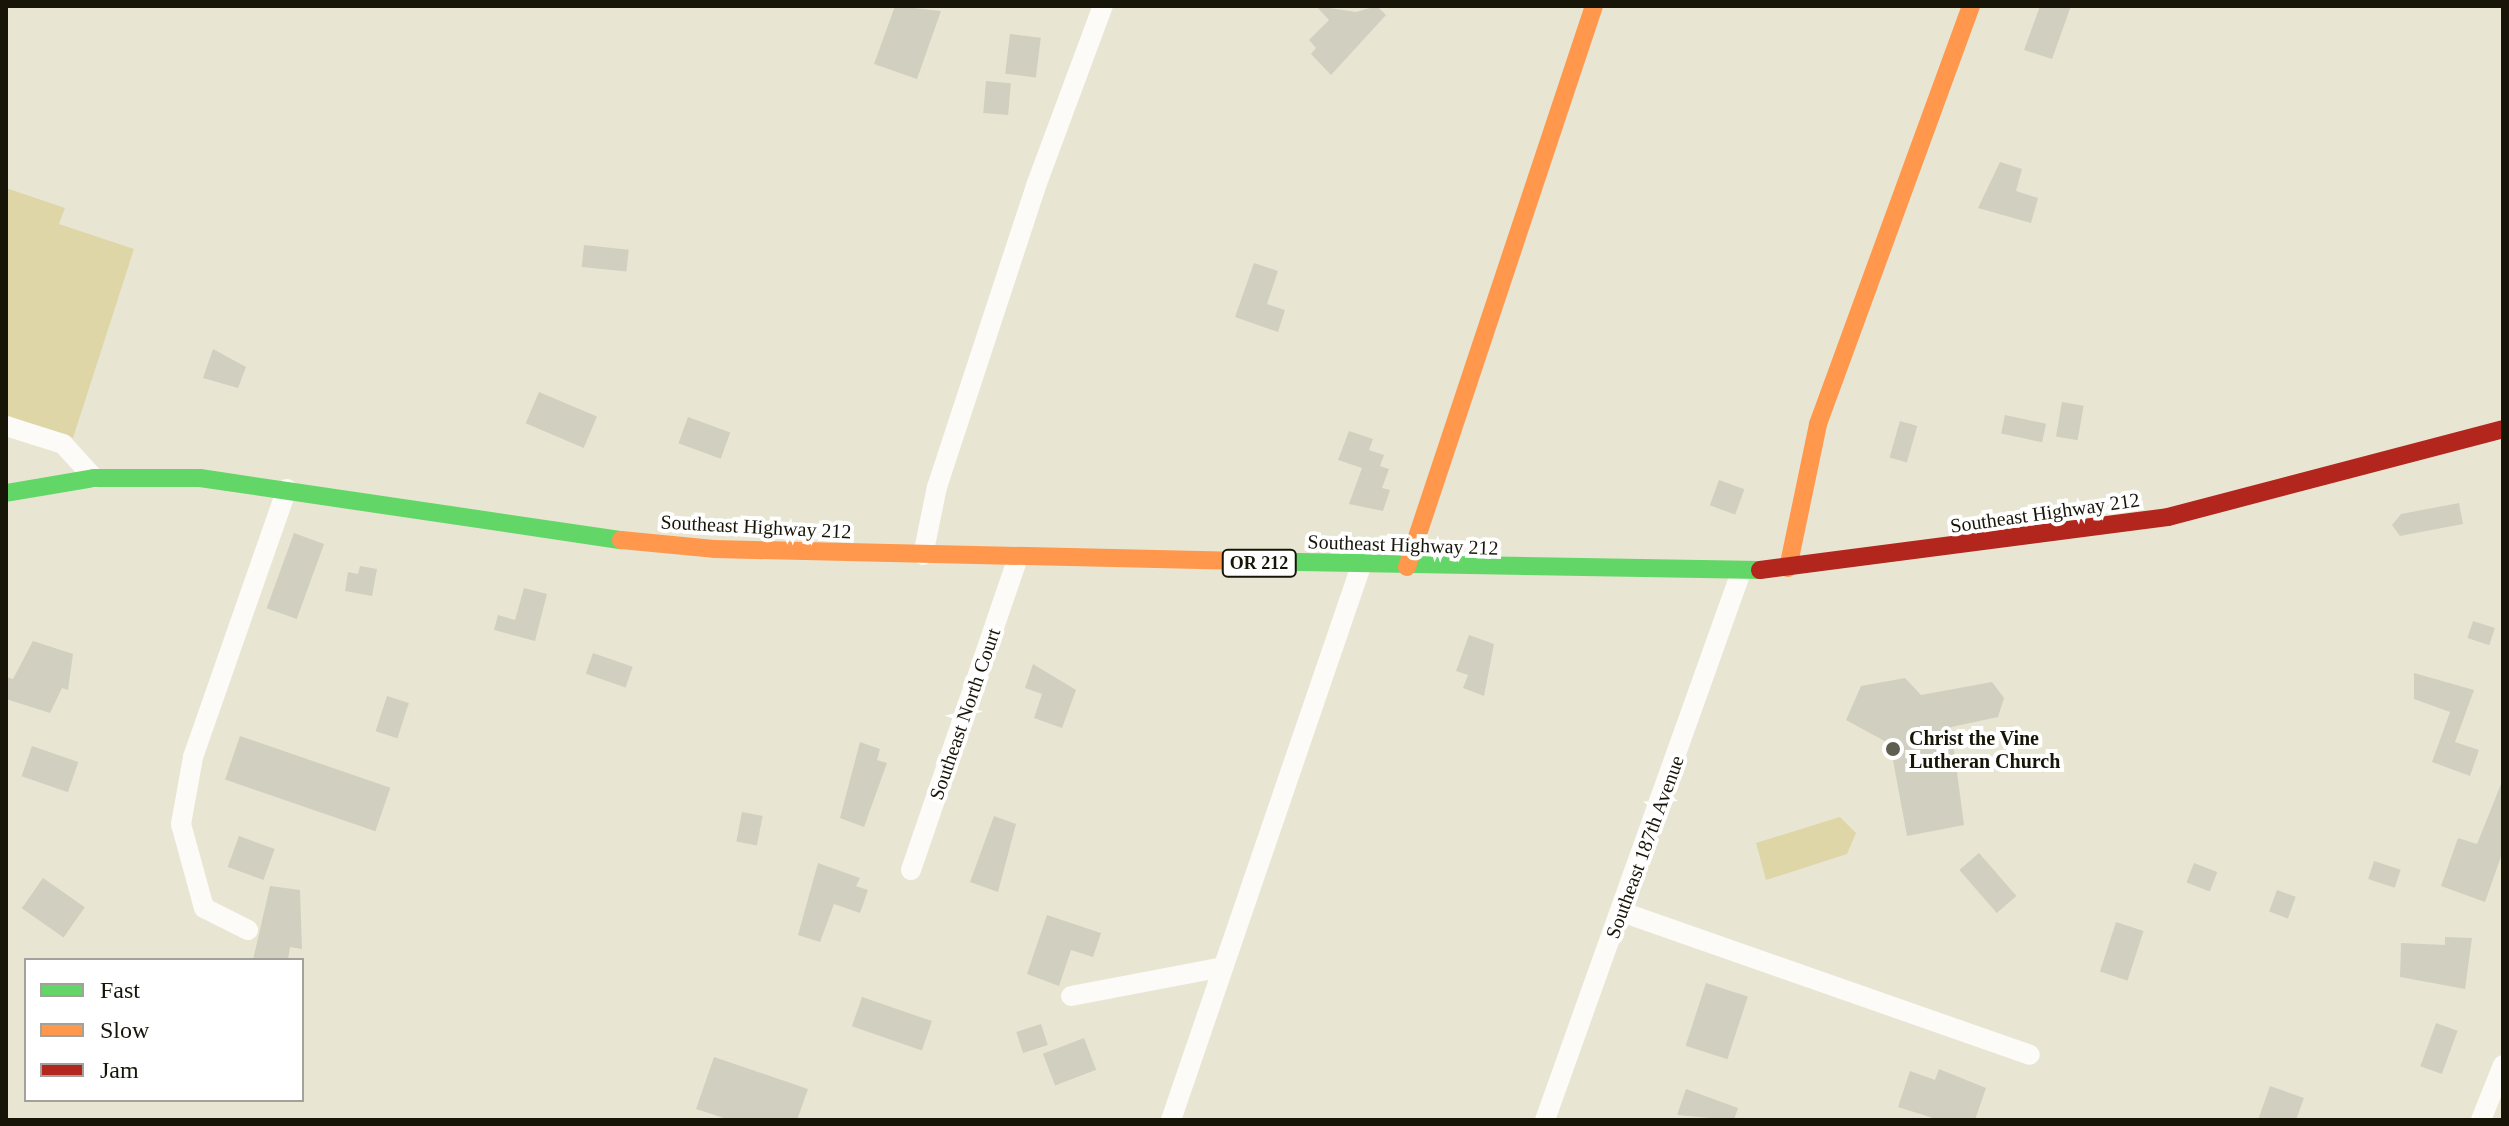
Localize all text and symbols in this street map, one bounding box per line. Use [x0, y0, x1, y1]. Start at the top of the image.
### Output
street label: Southeast Highway 212 [1949, 488, 2141, 538]
street label: Southeast Highway 212 [660, 510, 852, 544]
street label: Southeast Highway 212 [1307, 530, 1499, 560]
road number: OR 212 [1221, 549, 1297, 577]
street label: Southeast North Court [924, 625, 1006, 803]
place label: Christ the Vine Lutheran Church [1909, 726, 2060, 773]
marker: Christ the Vine Lutheran Church [1884, 740, 1902, 758]
street label: Southeast 187th Avenue [1601, 752, 1689, 942]
legend [24, 958, 304, 1102]
text: Fast [100, 977, 140, 1003]
text: Slow [100, 1017, 149, 1043]
text: Jam [100, 1057, 139, 1083]

